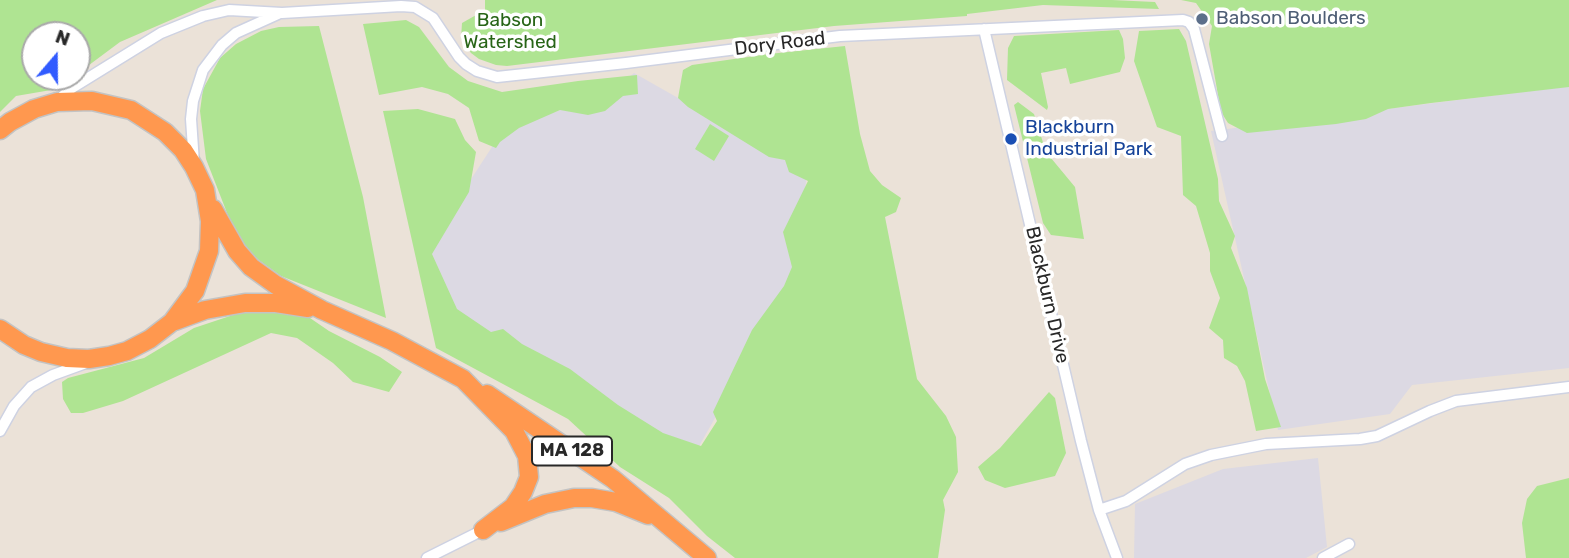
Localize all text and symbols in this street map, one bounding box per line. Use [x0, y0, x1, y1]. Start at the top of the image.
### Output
place label: Babson Boulders [1216, 8, 1366, 30]
park label: Babson Watershed [463, 10, 557, 54]
marker: Babson Boulders [1194, 11, 1210, 27]
north arrow [21, 21, 91, 91]
text: N [52, 25, 73, 51]
street label: Dory Road [733, 27, 827, 61]
place label: Blackburn Industrial Park [1025, 117, 1153, 161]
marker: Blackburn Industrial Park [1003, 131, 1019, 147]
street label: Blackburn Drive [1020, 224, 1074, 366]
road number: MA 128 [532, 436, 612, 466]

